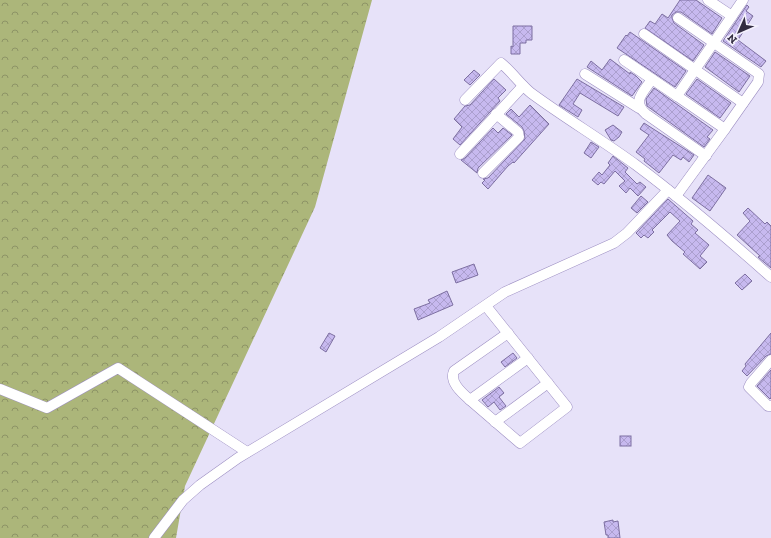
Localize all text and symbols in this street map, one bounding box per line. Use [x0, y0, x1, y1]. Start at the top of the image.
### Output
north arrow [719, 12, 759, 52]
text: N [724, 31, 740, 46]

